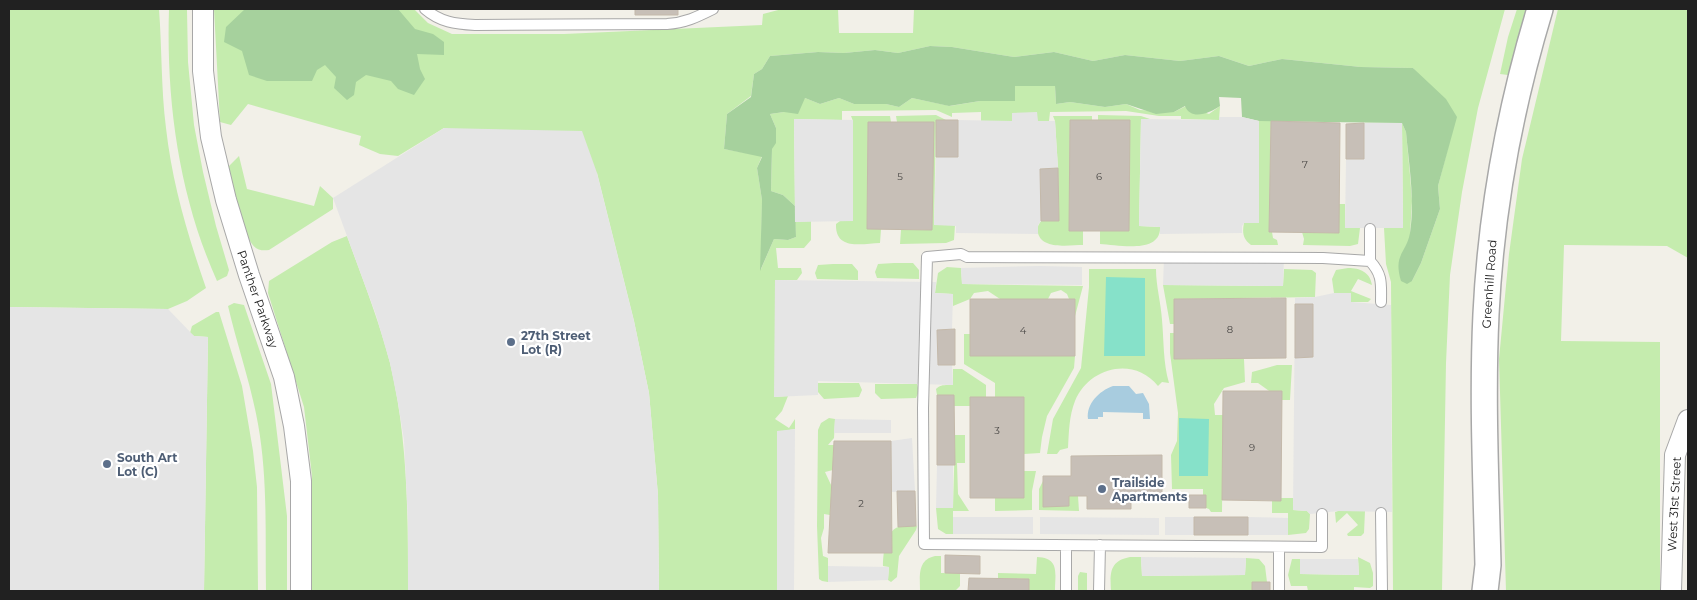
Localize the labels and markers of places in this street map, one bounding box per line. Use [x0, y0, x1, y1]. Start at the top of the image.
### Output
place label: 27th Street Lot (R) [521, 328, 591, 357]
marker: 27th Street Lot (R) [505, 336, 517, 348]
place label: South Art Lot (C) [117, 450, 178, 479]
marker: South Art Lot (C) [101, 458, 113, 470]
place label: Trailside Apartments [1111, 475, 1188, 504]
marker: Trailside Apartments [1096, 483, 1108, 495]

